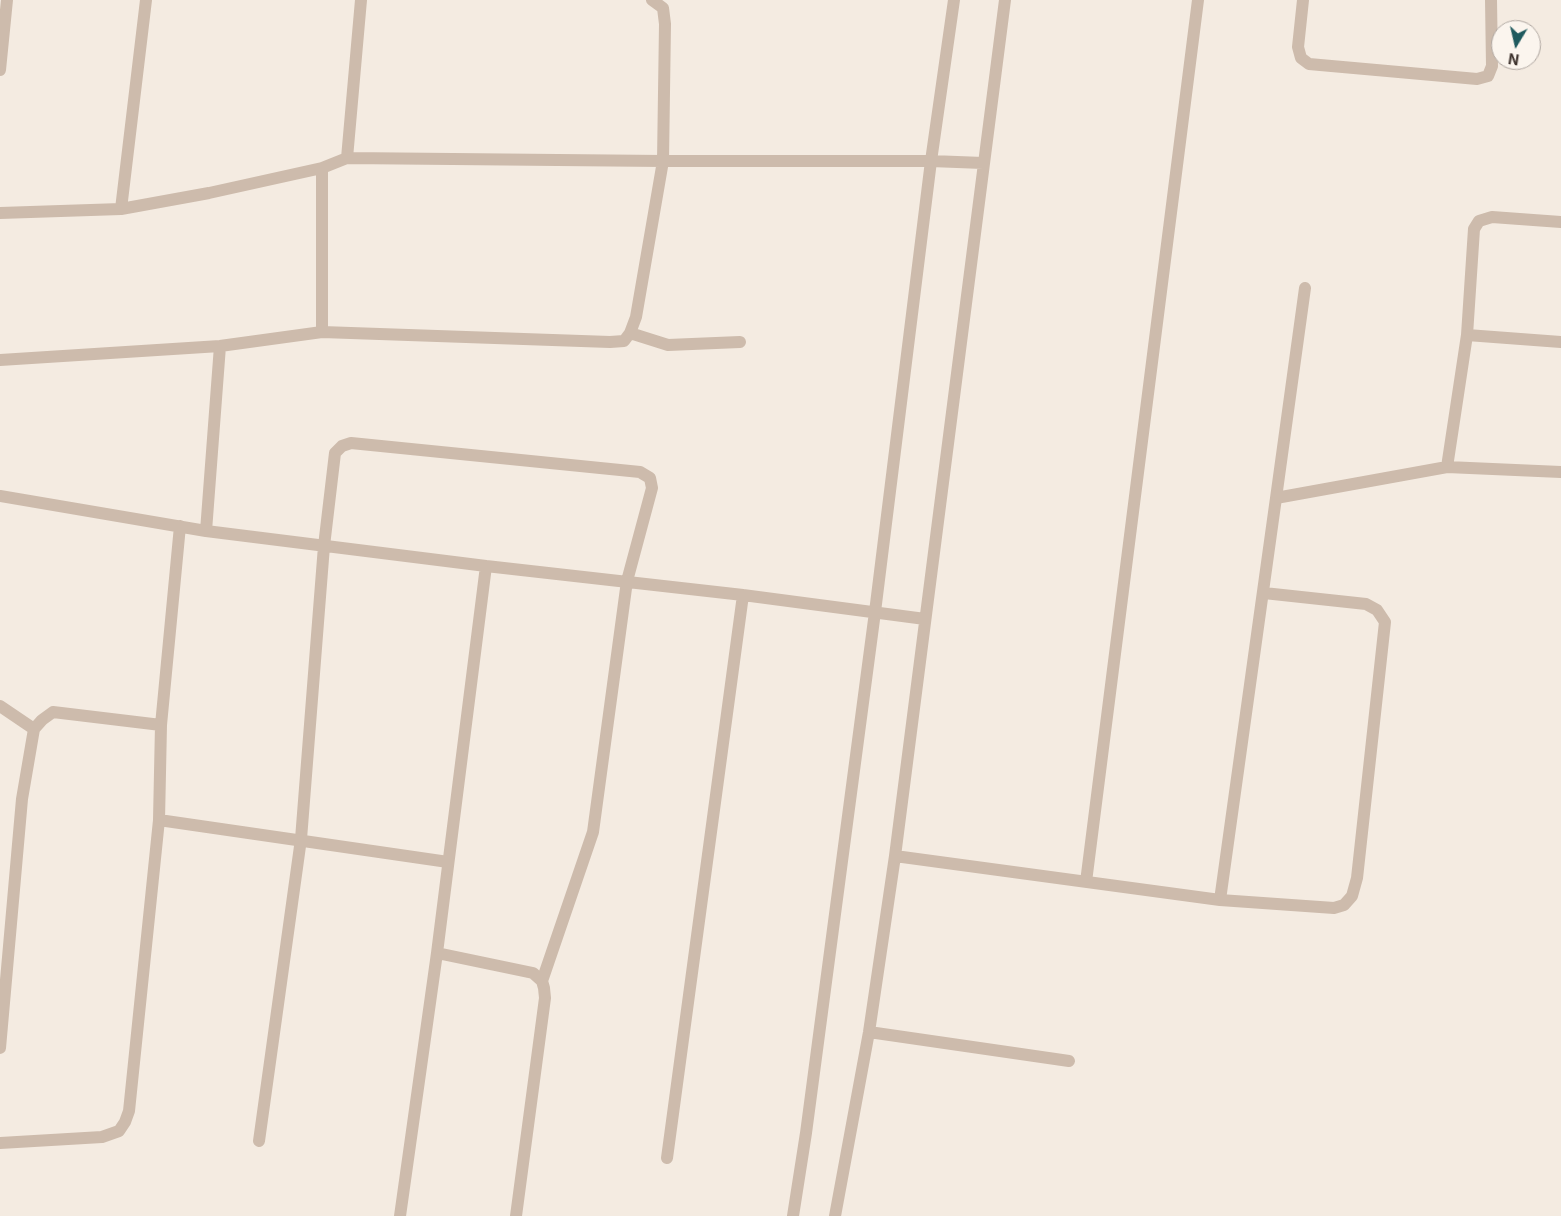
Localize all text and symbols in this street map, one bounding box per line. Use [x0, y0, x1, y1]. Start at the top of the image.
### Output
north arrow [1491, 20, 1541, 70]
text: N [1507, 50, 1520, 69]

